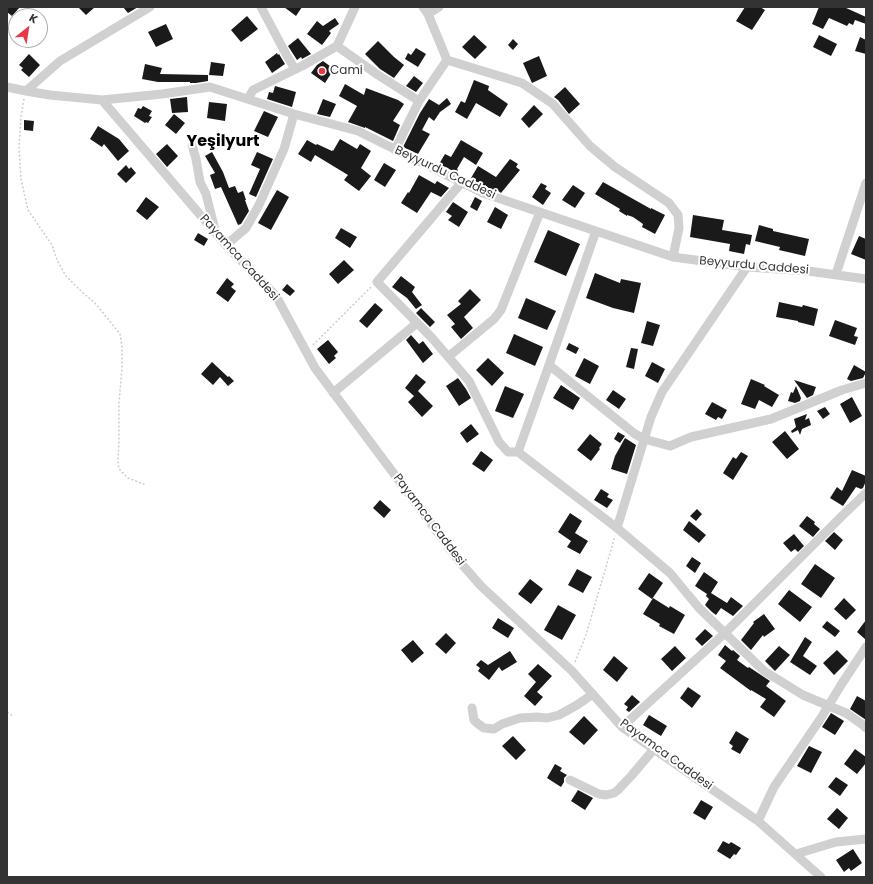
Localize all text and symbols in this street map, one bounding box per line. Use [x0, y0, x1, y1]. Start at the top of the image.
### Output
north arrow [8, 8, 48, 48]
text: K [26, 10, 41, 27]
place label: Cami [330, 64, 363, 78]
marker: Cami [317, 66, 327, 76]
district label: Yeşilyurt [186, 132, 260, 152]
street label: Beyyurdu Caddesi [392, 143, 498, 203]
street label: Payamca Caddesi [196, 212, 282, 304]
street label: Beyyurdu Caddesi [699, 254, 809, 278]
street label: Payamca Caddesi [390, 471, 468, 569]
street label: Payamca Caddesi [617, 717, 715, 793]

